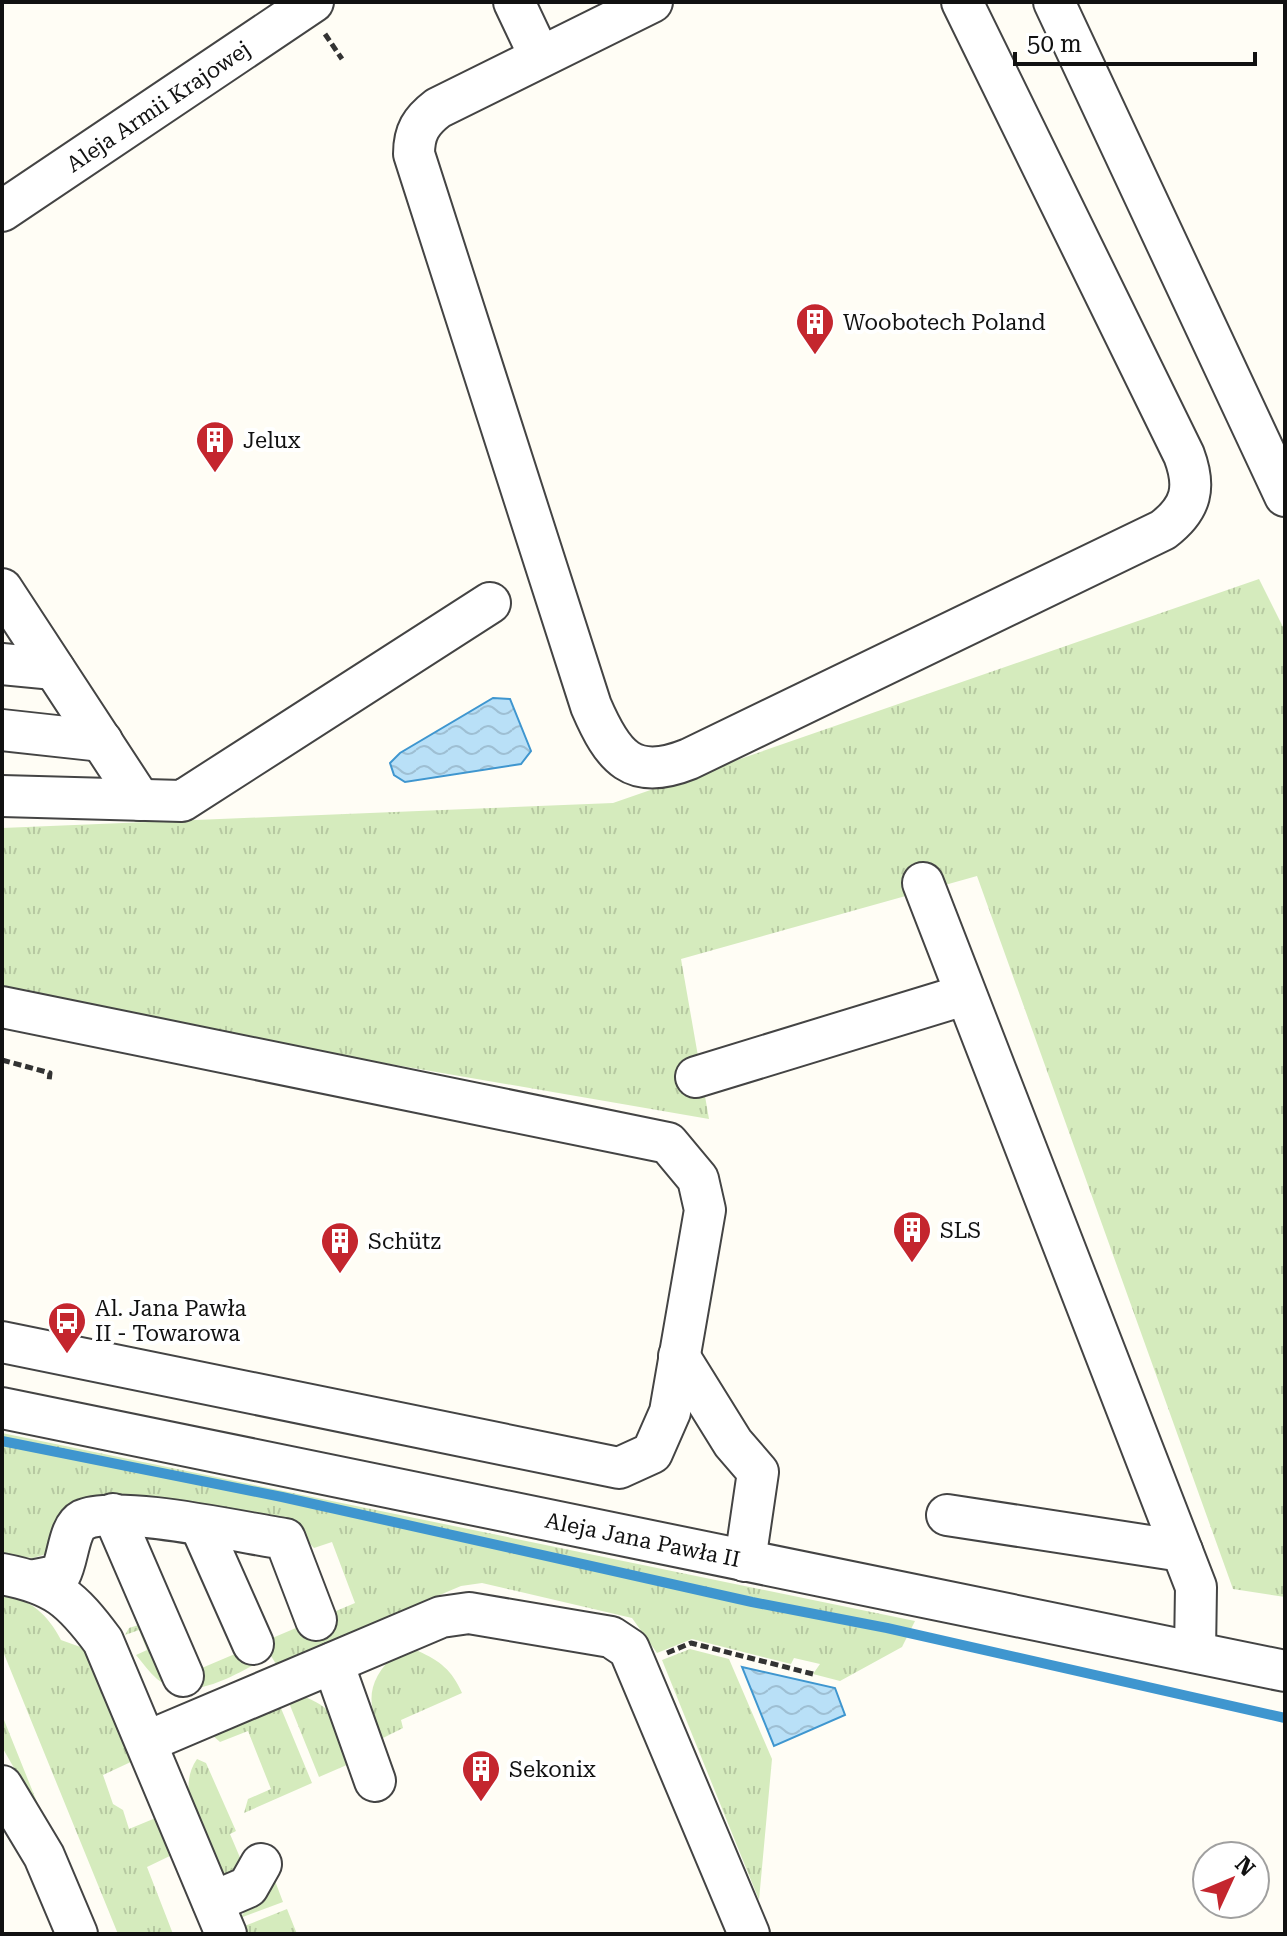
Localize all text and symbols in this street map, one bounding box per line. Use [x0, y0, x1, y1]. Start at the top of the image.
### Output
scale bar [1015, 16, 1255, 66]
text: 50 m [1027, 30, 1082, 58]
street label: Aleja Armii Krajowej [62, 36, 254, 177]
building icon: Woobotech Poland [794, 301, 836, 356]
place label: Woobotech Poland [843, 310, 1046, 335]
building icon: Jelux [194, 419, 236, 474]
place label: Jelux [243, 428, 301, 453]
building icon: SLS [891, 1209, 933, 1264]
place label: SLS [940, 1218, 981, 1243]
building icon: Schütz [319, 1220, 361, 1275]
place label: Schütz [368, 1229, 441, 1254]
place label: Al. Jana Pawła II - Towarowa [95, 1296, 246, 1346]
bus stop icon: Al. Jana Pawła II - Towarowa [46, 1300, 88, 1355]
street label: Aleja Jana Pawła II [543, 1507, 742, 1571]
building icon: Sekonix [460, 1748, 502, 1803]
place label: Sekonix [509, 1757, 596, 1782]
north arrow [1191, 1840, 1271, 1920]
text: N [1230, 1852, 1260, 1881]

